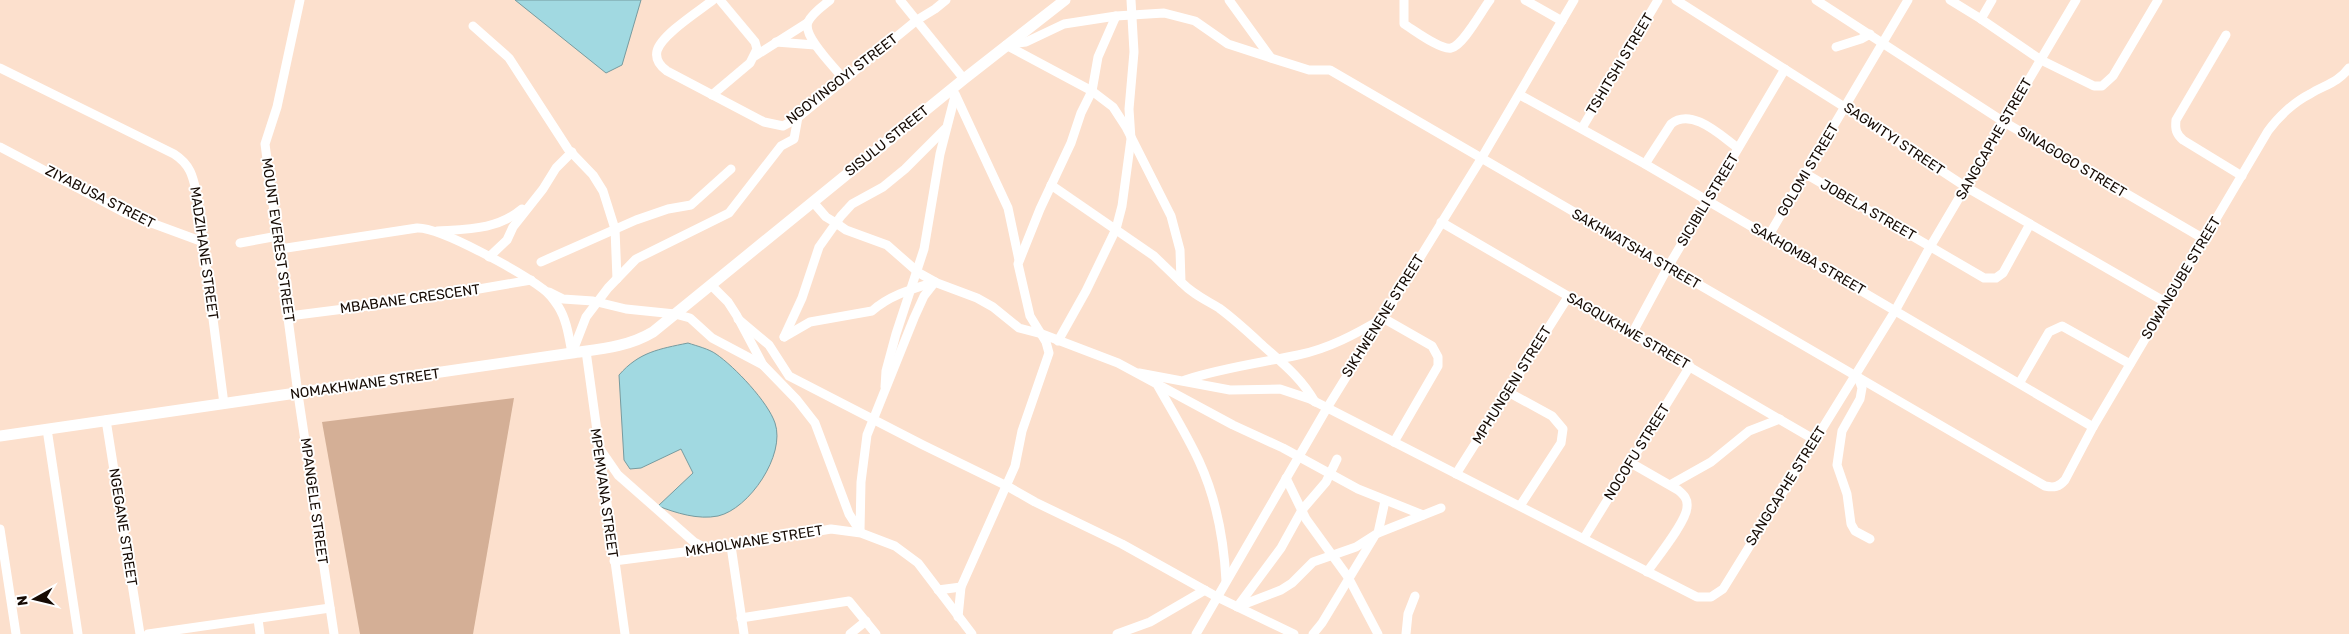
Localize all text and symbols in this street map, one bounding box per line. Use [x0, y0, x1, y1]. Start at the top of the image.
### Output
street label: TSHITSHI STREET [1583, 10, 1657, 118]
street label: NGOYINGOYI STREET [783, 30, 901, 128]
street label: SANGCAPHE STREET [1952, 75, 2036, 203]
street label: SAGWITYI STREET [1841, 99, 1947, 179]
street label: SISULU STREET [842, 102, 932, 180]
street label: GOLOMI STREET [1774, 120, 1842, 220]
street label: SINAGOGO STREET [2015, 123, 2129, 201]
street label: SICIBILI STREET [1674, 151, 1742, 249]
street label: MOUNT EVEREST STREET [258, 157, 298, 323]
street label: ZIYABUSA STREET [42, 162, 158, 232]
street label: JOBELA STREET [1817, 176, 1919, 244]
street label: MADZIHANE STREET [186, 185, 222, 321]
street label: SAKHWATSHA STREET [1569, 205, 1703, 293]
street label: SOWANGUBE STREET [2138, 214, 2224, 342]
street label: SAKHOMBA STREET [1748, 219, 1868, 299]
street label: SIKHWENENE STREET [1338, 252, 1428, 380]
street label: MBABANE CRESCENT [339, 281, 481, 317]
street label: SAGQUKHWE STREET [1564, 289, 1692, 373]
street label: MPHUNGENI STREET [1469, 323, 1555, 447]
street label: NOMAKHWANE STREET [289, 365, 441, 403]
street label: NOCOFU STREET [1601, 401, 1673, 503]
street label: SANGCAPHE STREET [1742, 423, 1830, 549]
street label: MPEMVANA STREET [586, 427, 622, 559]
street label: MPANGELE STREET [297, 437, 331, 565]
street label: NGEGANE STREET [105, 467, 141, 587]
street label: MKHOLWANE STREET [684, 522, 824, 560]
north arrow [10, 574, 60, 624]
text: N [14, 595, 32, 607]

